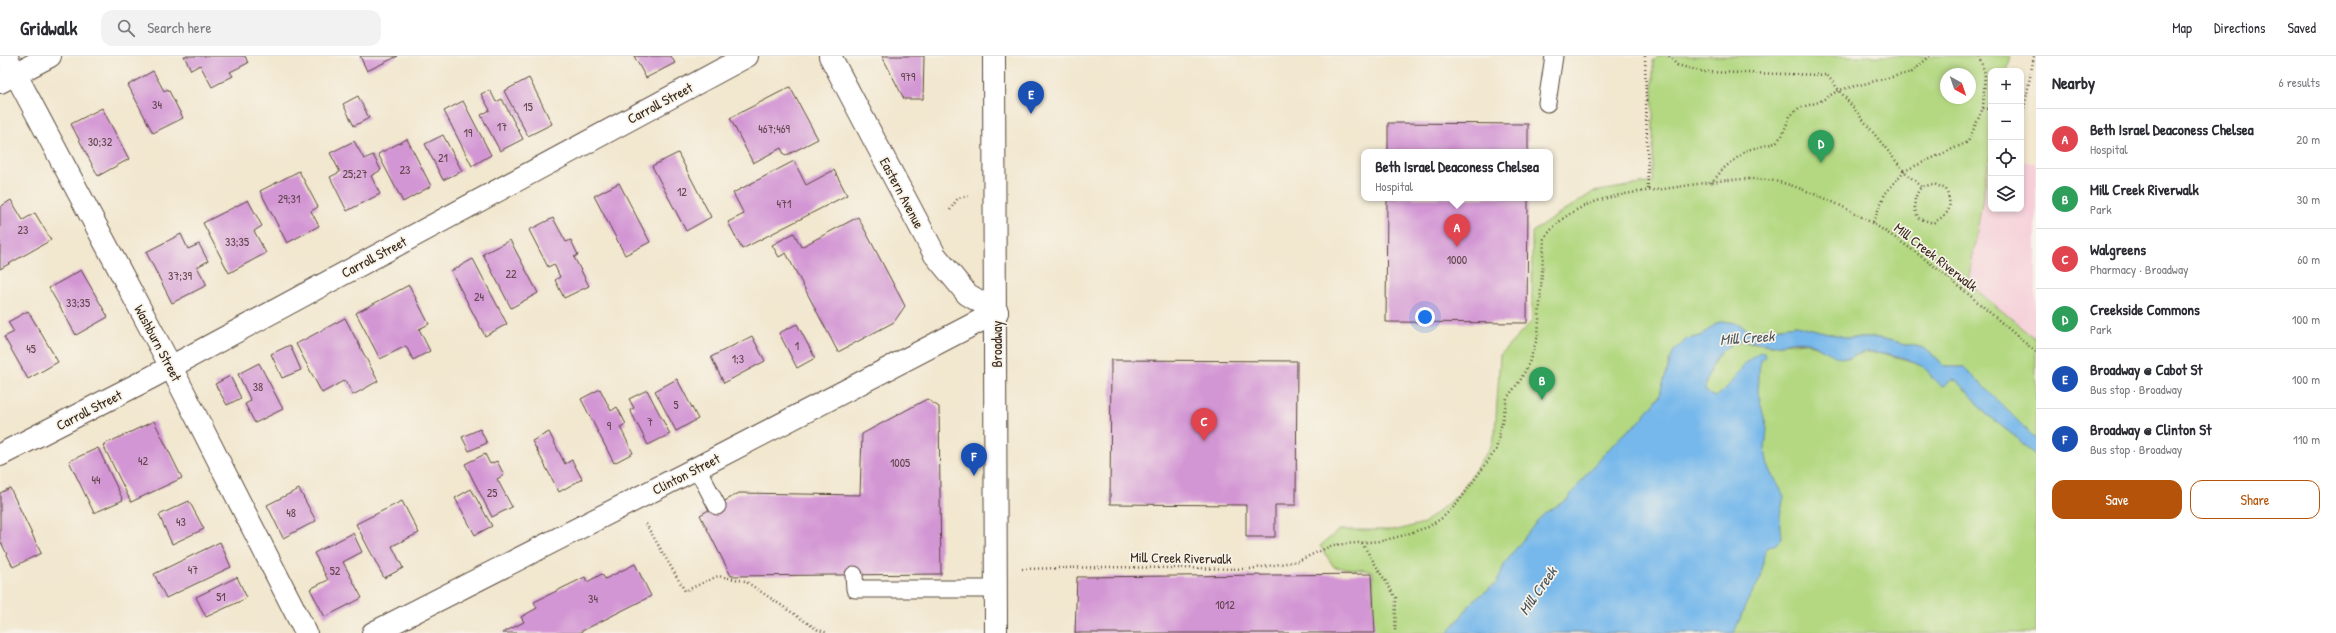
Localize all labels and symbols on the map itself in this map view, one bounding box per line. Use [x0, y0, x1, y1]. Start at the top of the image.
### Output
house number: 979 [901, 68, 916, 85]
north arrow [1940, 68, 1976, 104]
street label: Carroll Street [624, 77, 696, 128]
pin: E [1018, 81, 1044, 114]
house number: 34 [152, 96, 162, 113]
house number: 15 [523, 98, 533, 115]
house number: 17 [497, 118, 507, 135]
house number: 467;469 [758, 120, 790, 137]
house number: 19 [464, 124, 473, 141]
pin: D [1808, 130, 1834, 163]
house number: 30;32 [88, 133, 113, 150]
house number: 21 [438, 149, 448, 166]
street label: Eastern Avenue [876, 154, 929, 232]
house number: 23 [400, 161, 411, 178]
house number: 25;27 [342, 165, 368, 182]
house number: 12 [677, 183, 687, 200]
house number: 29;31 [278, 190, 300, 207]
house number: 471 [777, 195, 791, 212]
pin: A [1444, 214, 1470, 247]
street label: Mill Creek Riverwalk [1890, 218, 1982, 295]
house number: 23 [18, 221, 29, 238]
street label: Carroll Street [338, 231, 410, 282]
house number: 33;35 [225, 233, 249, 250]
house number: 1000 [1447, 251, 1467, 268]
house number: 22 [505, 265, 517, 282]
house number: 37;39 [168, 267, 193, 284]
house number: 24 [474, 288, 485, 305]
house number: 33;35 [66, 294, 90, 311]
street label: Washburn Street [130, 301, 187, 385]
your location [1415, 307, 1435, 327]
street label: Broadway [987, 320, 1007, 367]
water label: Mill Creek [1719, 325, 1777, 350]
house number: 1 [795, 337, 799, 354]
house number: 45 [26, 340, 36, 357]
house number: 1;3 [732, 350, 744, 367]
pin: B [1529, 367, 1555, 400]
house number: 38 [253, 378, 263, 395]
street label: Carroll Street [53, 385, 125, 434]
house number: 5 [673, 396, 679, 413]
pin: C [1191, 408, 1217, 441]
house number: 7 [647, 413, 653, 430]
house number: 9 [607, 417, 612, 434]
pin: F [961, 443, 987, 476]
street label: Clinton Street [649, 448, 723, 499]
house number: 42 [138, 452, 148, 469]
house number: 1005 [890, 454, 910, 471]
house number: 44 [91, 471, 101, 488]
house number: 25 [487, 484, 497, 501]
house number: 48 [286, 504, 296, 521]
house number: 43 [176, 513, 186, 530]
street label: Mill Creek Riverwalk [1130, 547, 1232, 568]
house number: 47 [188, 561, 198, 578]
water label: Mill Creek [1513, 561, 1563, 619]
house number: 52 [330, 562, 341, 579]
house number: 51 [216, 588, 226, 605]
house number: 34 [588, 590, 598, 607]
house number: 1012 [1215, 596, 1235, 613]

